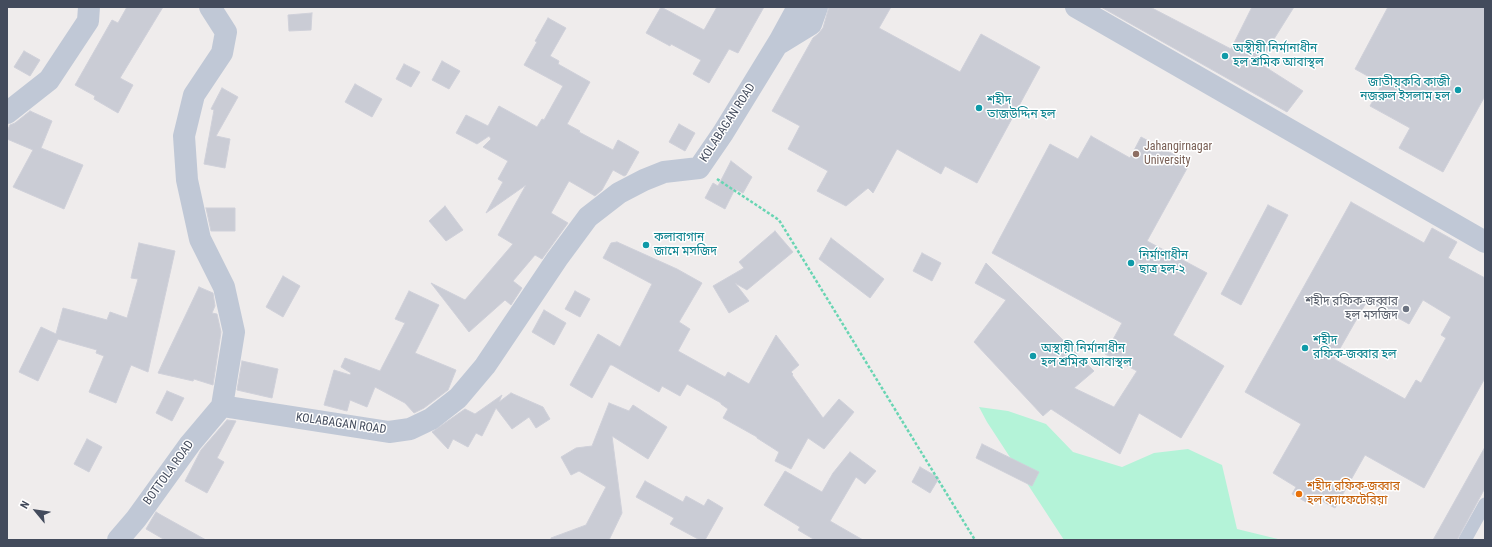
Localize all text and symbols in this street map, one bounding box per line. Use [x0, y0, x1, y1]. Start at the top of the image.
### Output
place label: অস্থীয়ী নির্মানাধীন হল শ্রমিক আবাস্থল [1233, 42, 1324, 70]
marker: অস্থীয়ী নির্মানাধীন হল শ্রমিক আবাস্থল [1220, 51, 1230, 61]
place label: জাতীয়কবি কাজী নজরুল ইসলাম হল [1360, 76, 1450, 104]
street label: KOLABAGAN ROAD [697, 81, 759, 165]
marker: জাতীয়কবি কাজী নজরুল ইসলাম হল [1453, 85, 1463, 95]
place label: শহীদ তাজউদ্দিন হল [987, 94, 1056, 122]
marker: শহীদ তাজউদ্দিন হল [974, 103, 984, 113]
place label: Jahangirnagar University [1144, 140, 1212, 168]
marker: Jahangirnagar University [1131, 149, 1141, 159]
place label: কলাবাগান জামে মসজিদ [654, 231, 717, 259]
marker: কলাবাগান জামে মসজিদ [641, 240, 651, 250]
place label: নির্মাণাধীন ছাত্র হল-২ [1139, 249, 1188, 277]
marker: নির্মাণাধীন ছাত্র হল-২ [1126, 258, 1136, 268]
place label: শহীদ রফিক-জব্বার হল মসজিদ [1305, 295, 1398, 323]
marker: শহীদ রফিক-জব্বার হল মসজিদ [1401, 304, 1411, 314]
place label: শহীদ রফিক-জব্বার হল [1313, 334, 1397, 362]
place label: অস্থায়ী নির্মানাধীন হল শ্রমিক আবাস্থল [1041, 342, 1132, 370]
marker: শহীদ রফিক-জব্বার হল [1300, 343, 1310, 353]
marker: অস্থায়ী নির্মানাধীন হল শ্রমিক আবাস্থল [1028, 351, 1038, 361]
street label: KOLABAGAN ROAD [295, 411, 387, 437]
street label: BOTTOLA ROAD [141, 438, 197, 508]
place label: শহীদ রফিক-জব্বার হল ক্যাফেটেরিয়া [1307, 480, 1400, 508]
marker: শহীদ রফিক-জব্বার হল ক্যাফেটেরিয়া [1294, 489, 1304, 499]
north arrow [16, 491, 56, 531]
text: N [18, 499, 32, 511]

